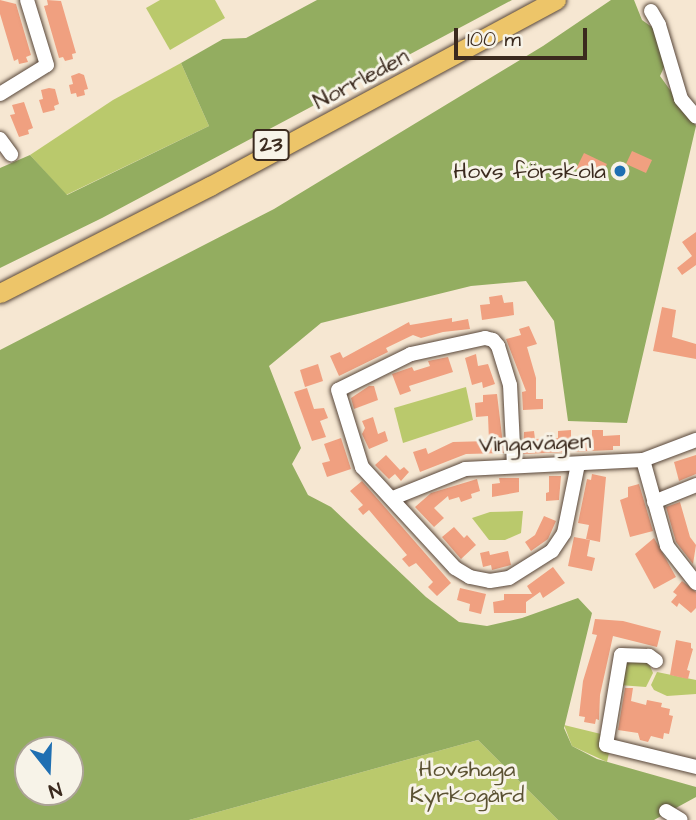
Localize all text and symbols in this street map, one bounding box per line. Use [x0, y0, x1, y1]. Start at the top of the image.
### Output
scale bar [458, 14, 591, 58]
text: 100 m [467, 25, 521, 54]
street label: Norrleden [308, 42, 414, 116]
road number: 23 [252, 128, 290, 162]
place label: Hovs förskola [453, 157, 606, 185]
marker: Hovs förskola [612, 163, 628, 179]
street label: Vingavägen [478, 427, 592, 459]
north arrow [14, 736, 84, 806]
park label: Hovshaga Kyrkogård [410, 755, 524, 809]
text: N [45, 775, 65, 804]

